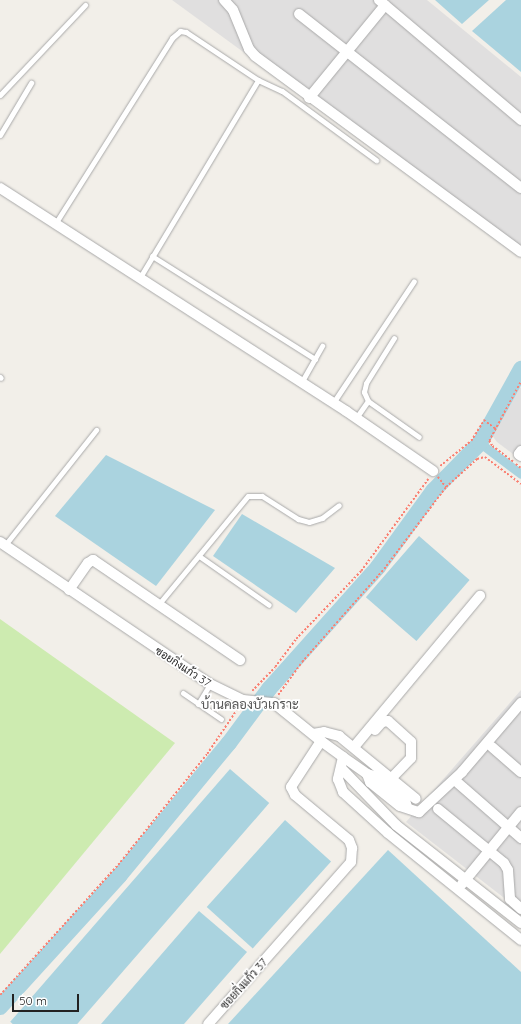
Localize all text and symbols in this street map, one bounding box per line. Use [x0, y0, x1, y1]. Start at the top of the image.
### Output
street label: ซอยกิ่งแก้ว 37 [153, 644, 213, 690]
district label: บ้านคลองบัวเกราะ [201, 696, 299, 712]
street label: ซอยกิ่งแก้ว 37 [218, 956, 270, 1012]
scale bar [14, 986, 81, 1012]
text: 50 m [19, 993, 47, 1008]

